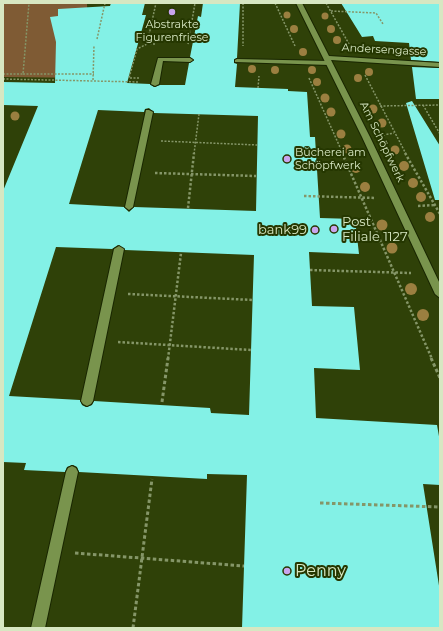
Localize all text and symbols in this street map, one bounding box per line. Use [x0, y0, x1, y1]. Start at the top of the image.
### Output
marker: Abstrakte Figurenfriese [167, 7, 177, 17]
place label: Abstrakte Figurenfriese [136, 18, 208, 44]
street label: Andersengasse [341, 41, 427, 59]
street label: Am Schöpfwerk [357, 100, 407, 184]
place label: Bücherei am Schöpfwerk [295, 146, 366, 172]
marker: Bücherei am Schöpfwerk [282, 154, 292, 164]
place label: Post Filiale 1127 [342, 214, 408, 245]
place label: bank99 [258, 222, 307, 238]
marker: Post Filiale 1127 [329, 224, 339, 234]
marker: bank99 [310, 225, 320, 235]
place label: Penny [295, 561, 346, 581]
marker: Penny [282, 566, 292, 576]

